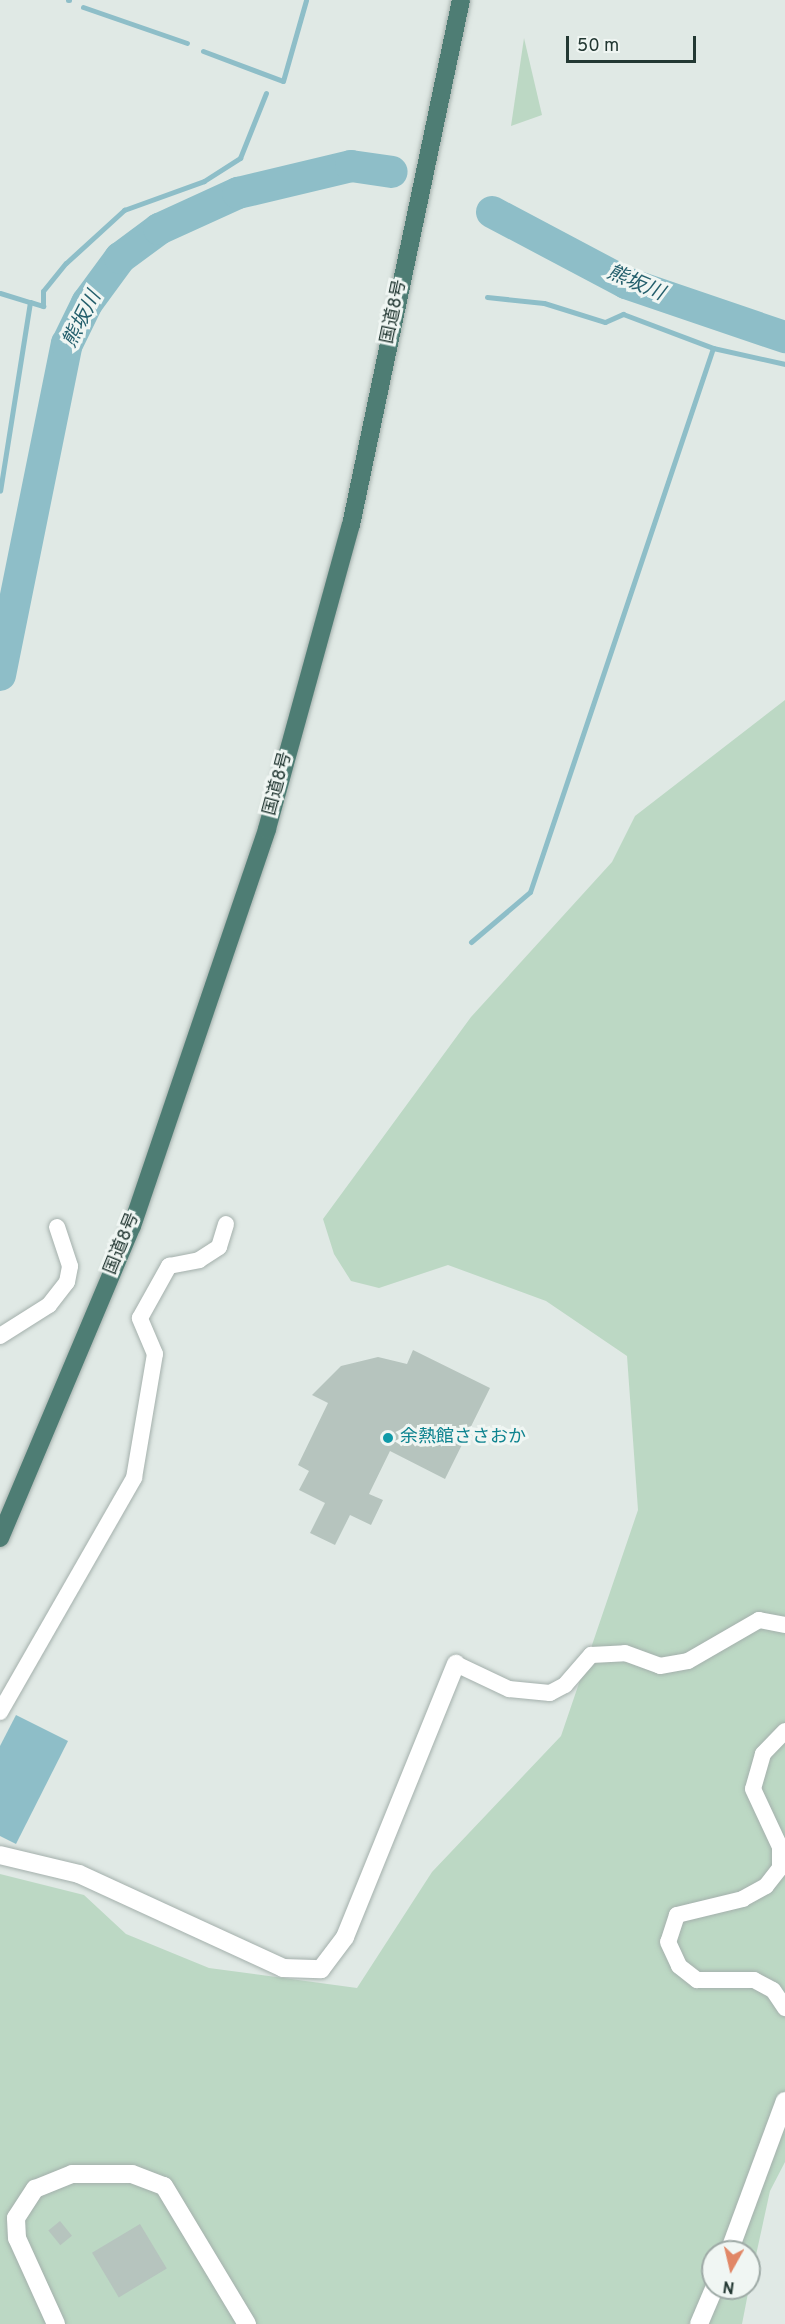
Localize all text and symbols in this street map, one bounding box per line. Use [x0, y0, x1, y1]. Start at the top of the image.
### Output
scale bar [569, 24, 700, 62]
text: 50 m [577, 35, 619, 58]
water label: 熊坂川 [603, 261, 667, 307]
street label: 国道8号 [378, 278, 412, 346]
water label: 熊坂川 [59, 288, 107, 352]
street label: 国道8号 [260, 750, 298, 818]
street label: 国道8号 [101, 1210, 145, 1278]
place label: 余熱館ささおか [400, 1427, 526, 1449]
marker: 余熱館ささおか [381, 1431, 395, 1445]
north arrow [701, 2240, 761, 2300]
text: N [722, 2275, 736, 2297]

